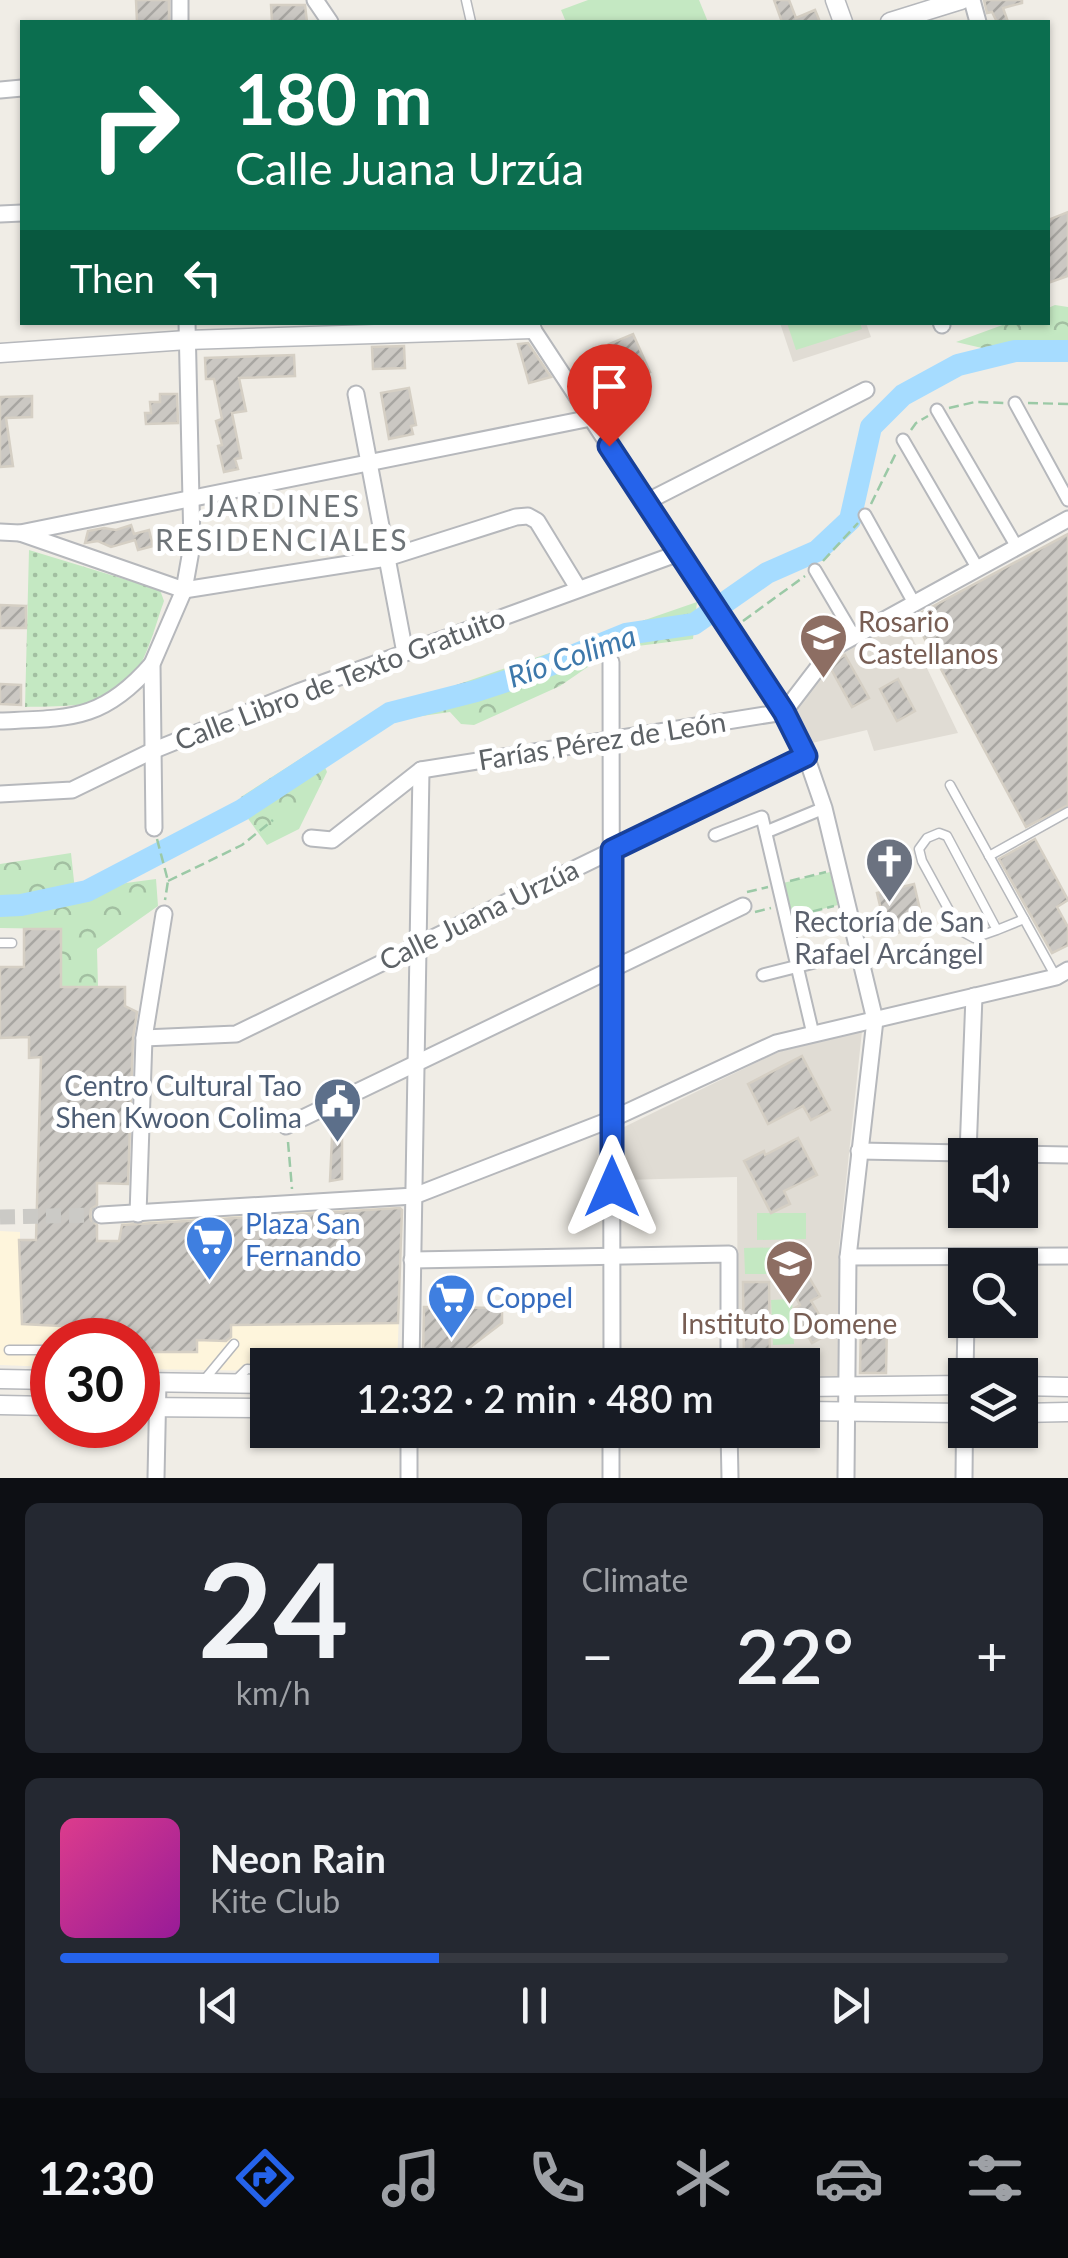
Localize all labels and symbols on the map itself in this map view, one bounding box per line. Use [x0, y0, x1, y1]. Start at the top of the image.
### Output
pin [567, 344, 652, 447]
district label: JARDINES RESIDENCIALES [155, 487, 409, 557]
street label: Calle Libro de Texto Gratuito [170, 599, 510, 757]
place label: Rosario Castellanos [858, 604, 998, 670]
school or university icon: Rosario Castellanos [797, 612, 849, 680]
water label: Río Colima [503, 616, 640, 694]
street label: Farías Pérez de León [476, 704, 728, 776]
church icon: Rectoría de San Rafael Arcángel [863, 836, 915, 904]
street label: Calle Juana Urzúa [373, 851, 584, 977]
place label: Rectoría de San Rafael Arcángel [794, 904, 984, 970]
place label: Centro Cultural Tao Shen Kwoon Colima [55, 1068, 302, 1134]
public building icon: Centro Cultural Tao Shen Kwoon Colima [311, 1076, 363, 1144]
position arrow [560, 1135, 664, 1239]
place label: Plaza San Fernando [245, 1206, 361, 1272]
supermarket icon: Plaza San Fernando [184, 1214, 236, 1282]
school or university icon: Instituto Domene [763, 1238, 815, 1306]
supermarket icon: Coppel [425, 1272, 477, 1340]
place label: Coppel [486, 1280, 573, 1314]
place label: Instituto Domene [681, 1306, 897, 1340]
speed limit sign: 30 [30, 1318, 160, 1448]

